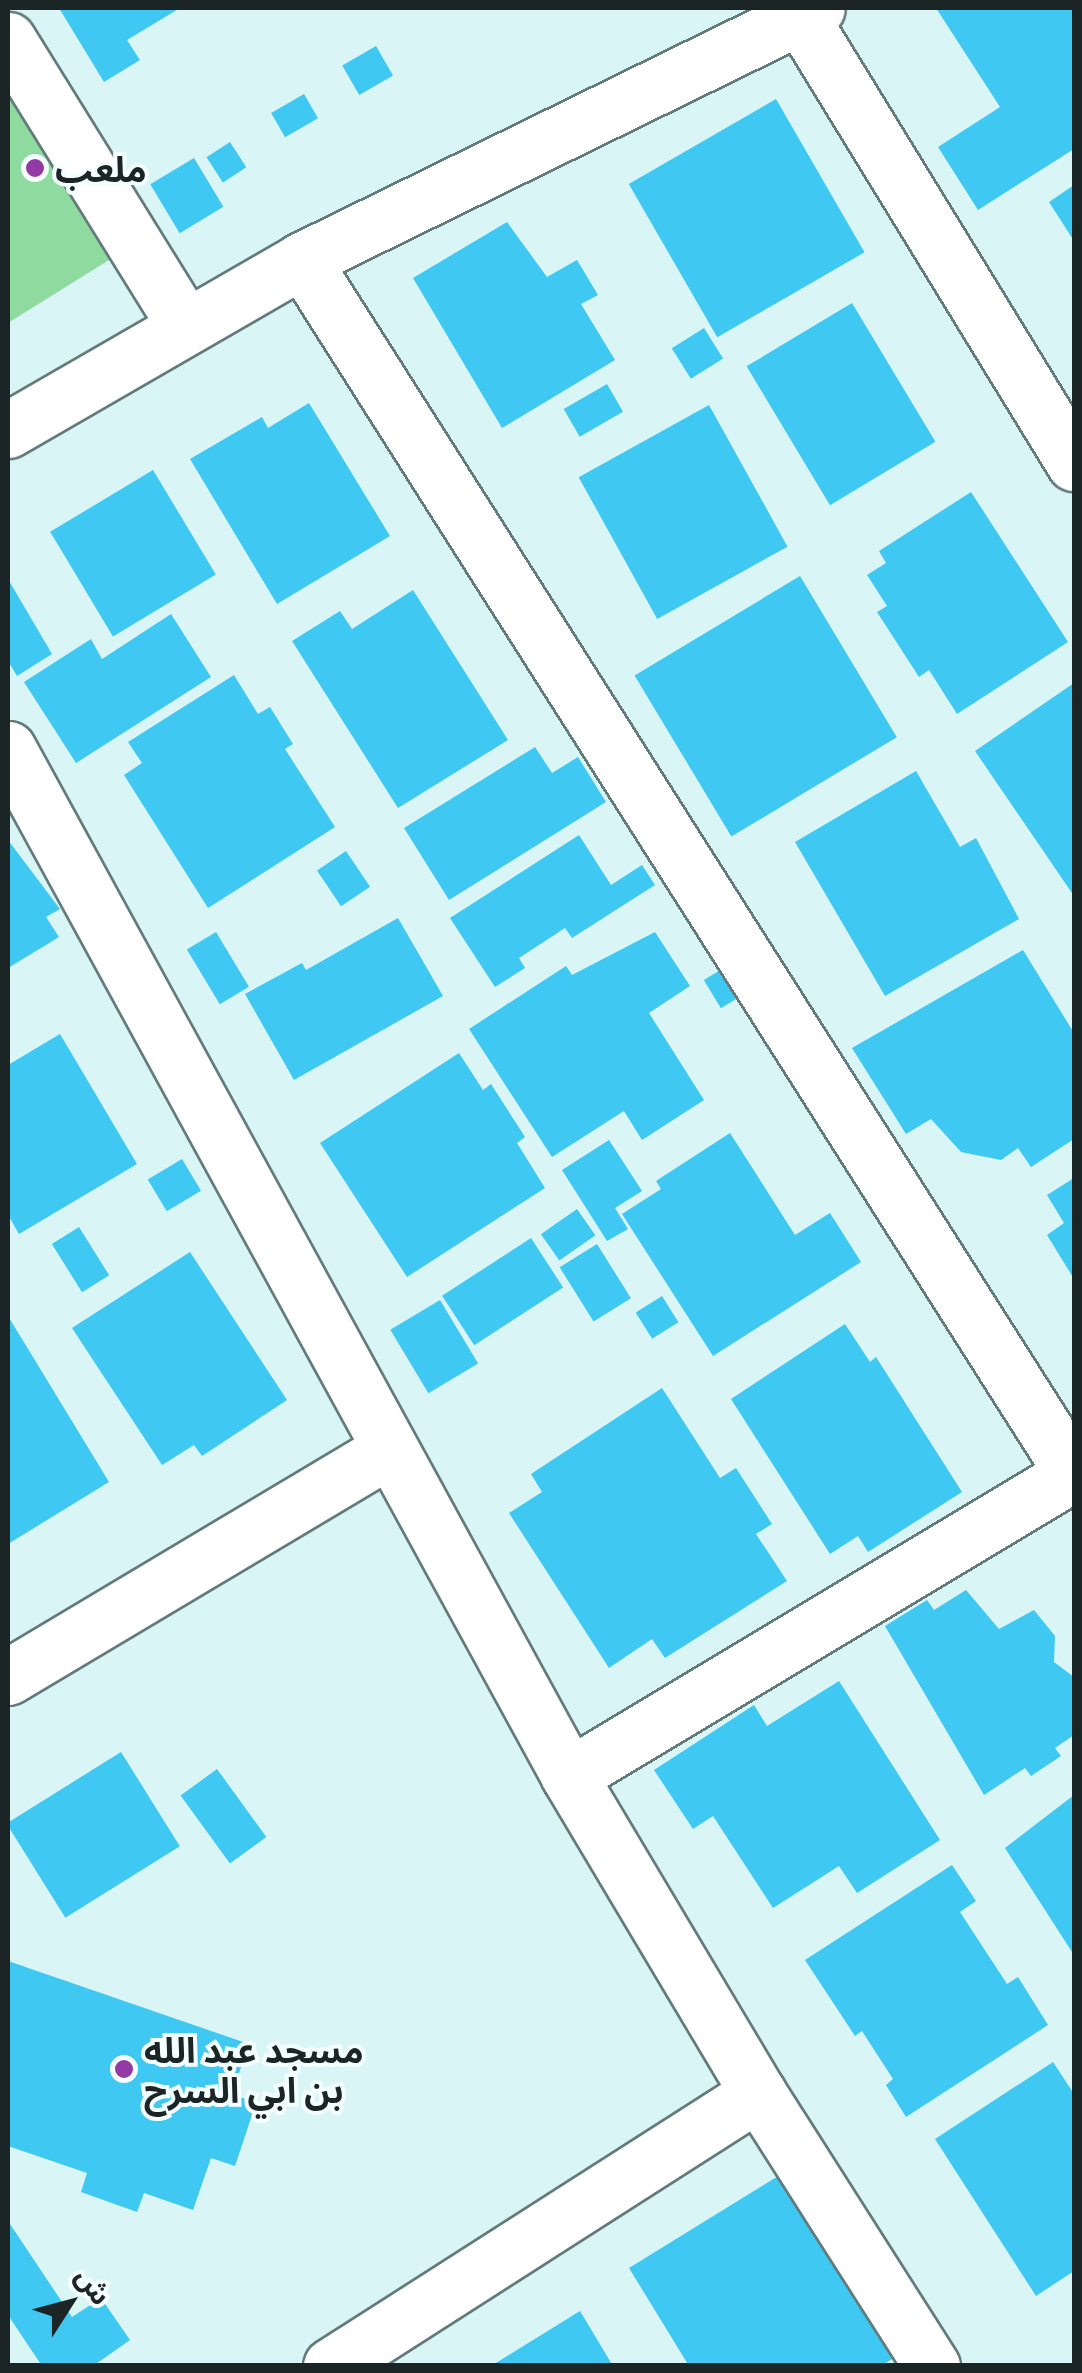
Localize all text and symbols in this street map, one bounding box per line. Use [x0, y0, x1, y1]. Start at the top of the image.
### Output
place label: ملعب [55, 147, 147, 189]
marker: ملعب [24, 157, 46, 179]
place label: مسجد عبد الله بن ابي السرح [144, 2028, 364, 2110]
marker: مسجد عبد الله بن ابي السرح [113, 2058, 135, 2080]
north arrow [20, 2253, 120, 2353]
text: ش [68, 2259, 121, 2311]

